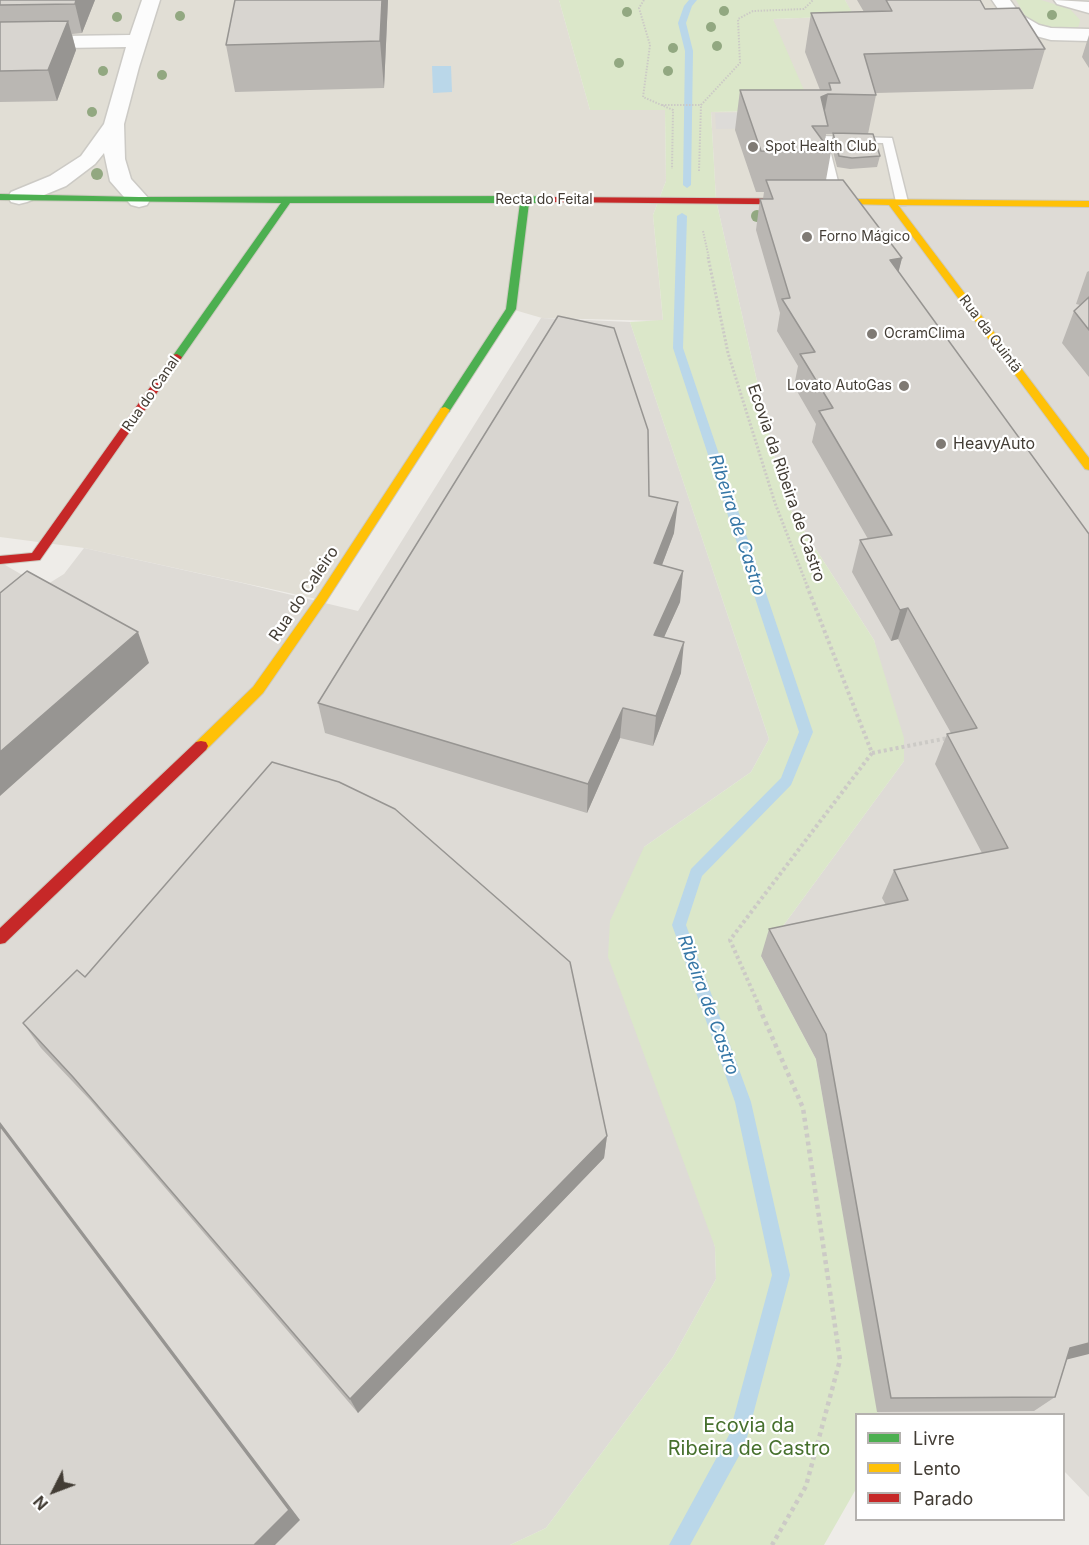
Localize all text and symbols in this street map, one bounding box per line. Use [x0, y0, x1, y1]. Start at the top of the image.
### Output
place label: Spot Health Club [765, 139, 877, 155]
marker: Spot Health Club [746, 140, 760, 154]
street label: Recta do Feital [495, 192, 593, 208]
place label: Forno Mágico [819, 229, 910, 245]
marker: Forno Mágico [800, 230, 814, 244]
street label: Rua da Quintã [955, 292, 1025, 376]
place label: OcramClima [884, 326, 965, 342]
marker: OcramClima [865, 327, 879, 341]
street label: Rua do Canal [119, 353, 183, 435]
place label: Lovato AutoGas [787, 378, 892, 394]
marker: Lovato AutoGas [897, 379, 911, 393]
street label: Ecovia da Ribeira de Castro [743, 382, 829, 584]
place label: HeavyAuto [953, 434, 1035, 454]
marker: HeavyAuto [934, 437, 948, 451]
water label: Ribeira de Castro [704, 451, 770, 599]
street label: Rua do Caleiro [265, 543, 343, 645]
water label: Ribeira de Castro [673, 932, 743, 1078]
legend [855, 1413, 1065, 1521]
park label: Ecovia da Ribeira de Castro [668, 1414, 830, 1461]
text: Livre [913, 1428, 955, 1449]
text: Lento [913, 1458, 961, 1479]
north arrow [24, 1461, 84, 1521]
text: Parado [913, 1488, 973, 1509]
text: N [29, 1492, 52, 1514]

